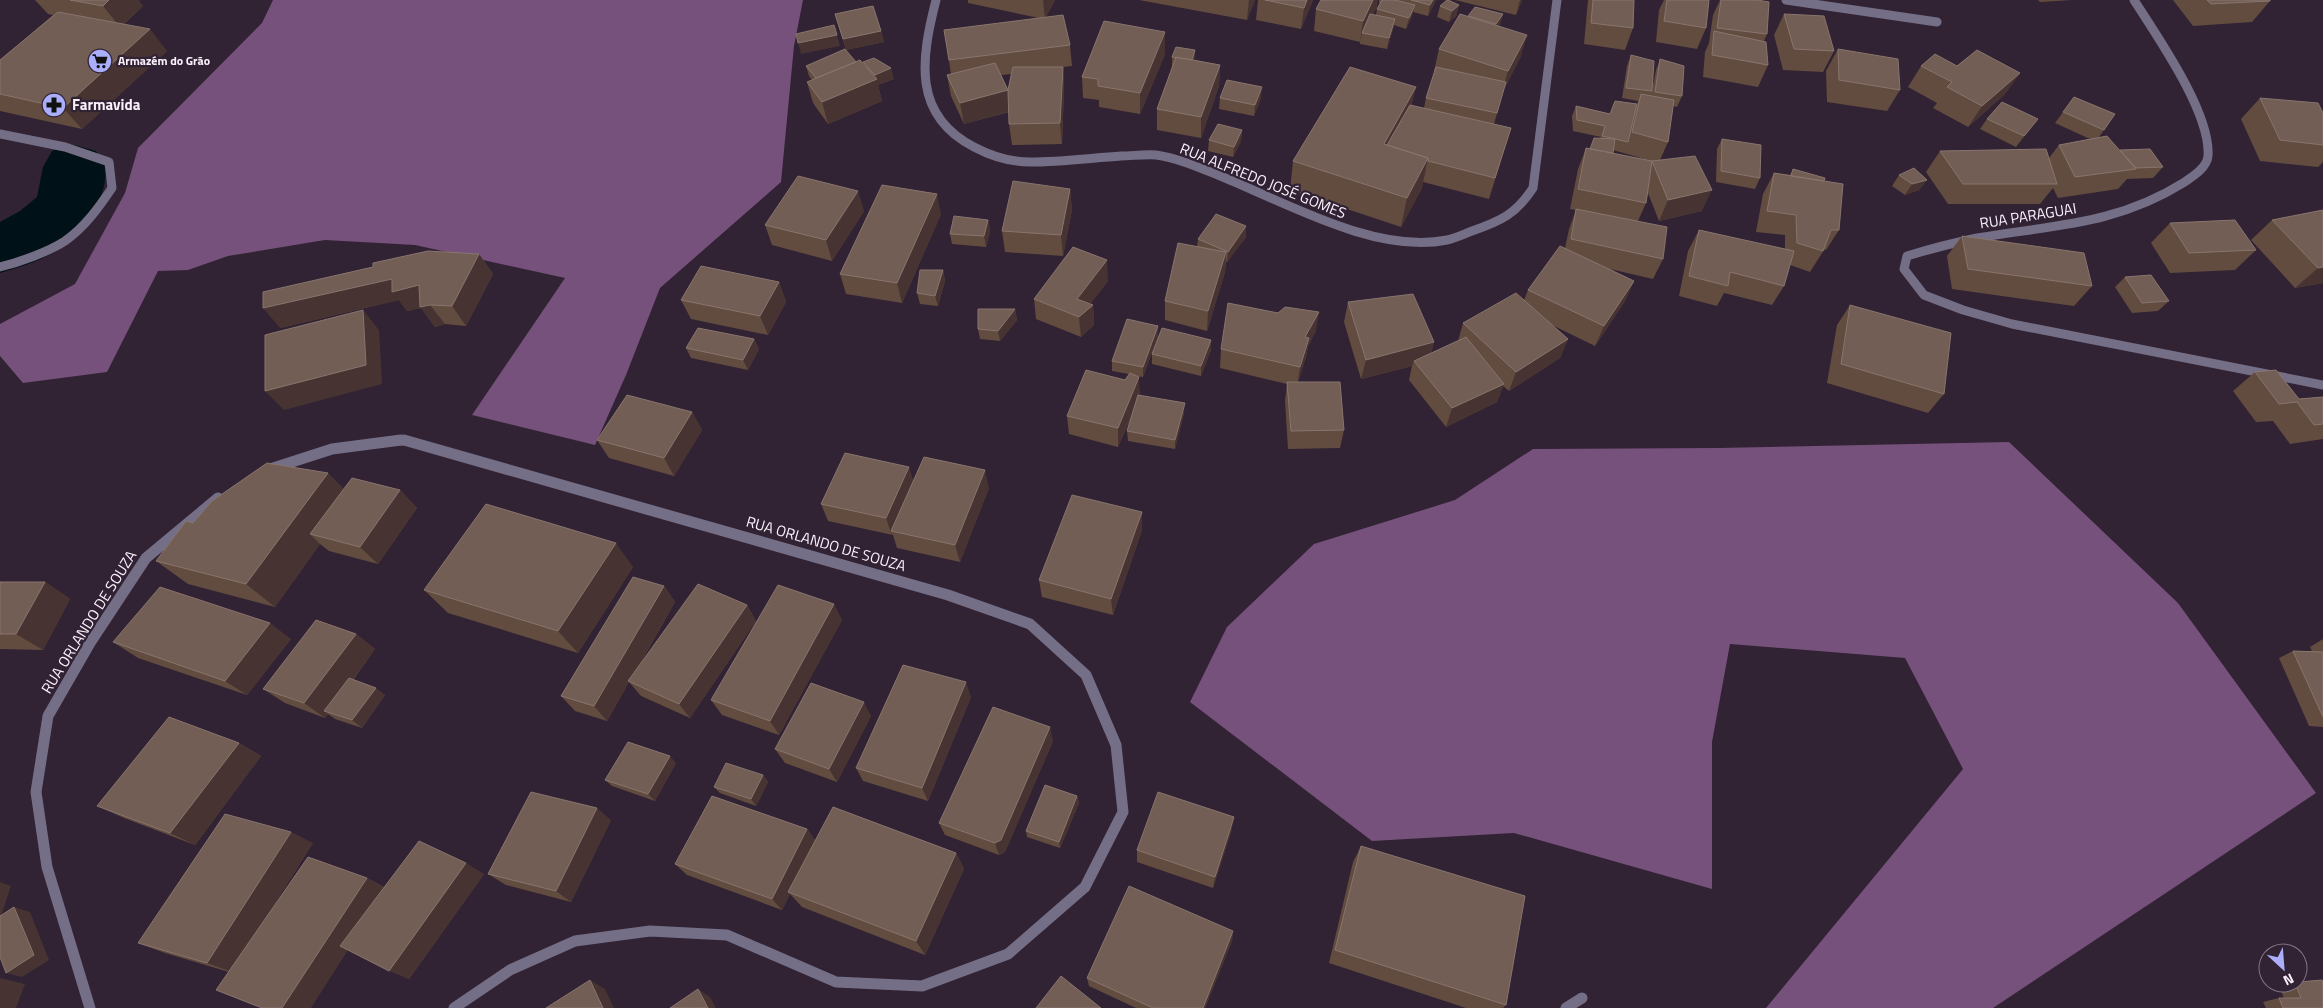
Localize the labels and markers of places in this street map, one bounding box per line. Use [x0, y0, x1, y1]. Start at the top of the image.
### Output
supermarket icon: Armazém do Grão [87, 48, 113, 74]
place label: Armazém do Grão [118, 51, 210, 70]
pharmacy icon: Farmavida [41, 92, 67, 118]
place label: Farmavida [72, 93, 141, 116]

